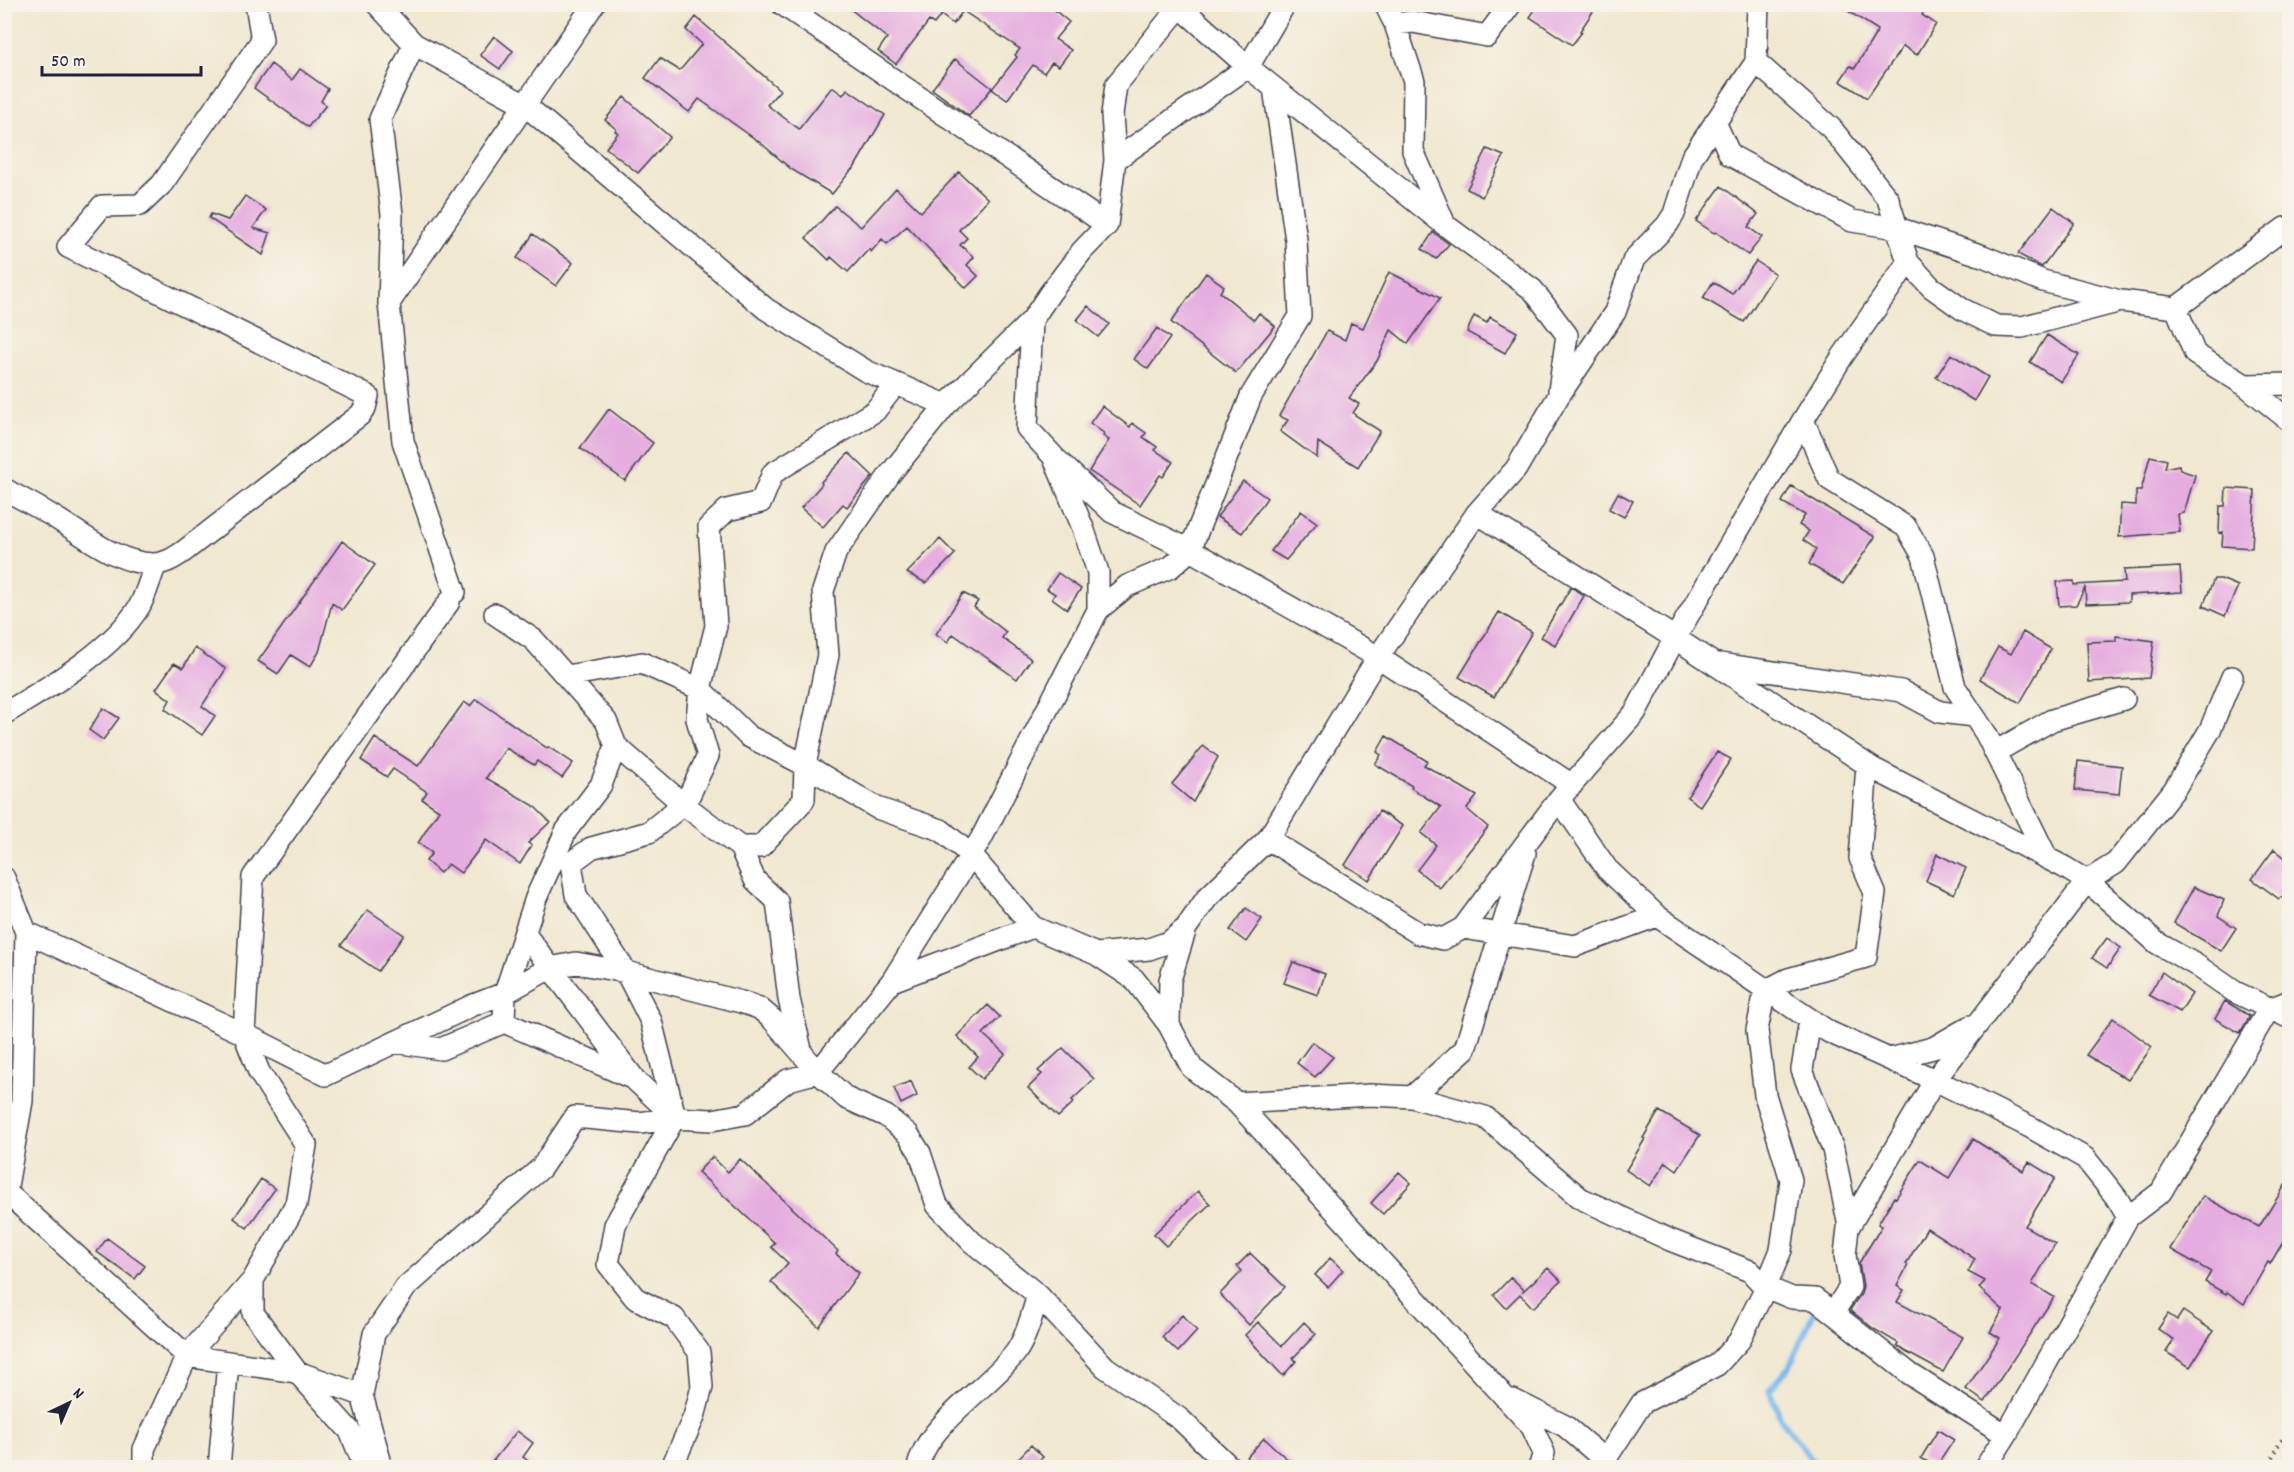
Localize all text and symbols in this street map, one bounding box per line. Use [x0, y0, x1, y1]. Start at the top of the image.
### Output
scale bar [42, 39, 201, 77]
text: 50 m [51, 50, 86, 75]
north arrow [39, 1373, 99, 1433]
text: N [67, 1383, 89, 1405]

